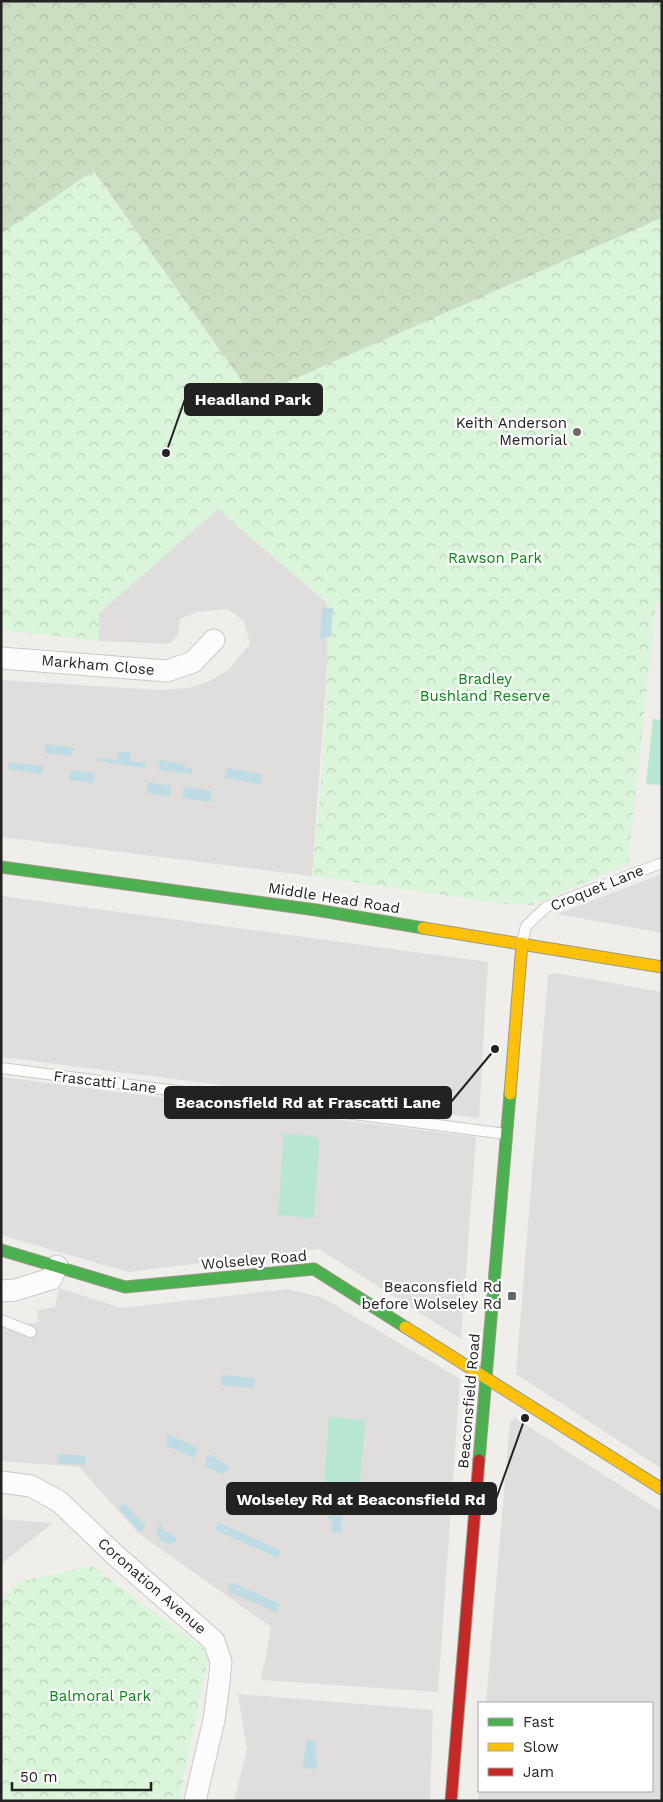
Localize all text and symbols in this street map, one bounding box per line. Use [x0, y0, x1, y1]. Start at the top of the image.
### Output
callout: Headland Park [185, 384, 322, 415]
text: Headland Park [195, 390, 311, 409]
place label: Keith Anderson Memorial [456, 414, 567, 449]
marker: Keith Anderson Memorial [571, 426, 583, 438]
park label: Rawson Park [448, 549, 543, 567]
street label: Markham Close [41, 651, 155, 679]
park label: Bradley Bushland Reserve [420, 670, 550, 705]
street label: Croquet Lane [548, 861, 646, 915]
street label: Middle Head Road [267, 879, 401, 917]
street label: Frascatti Lane [53, 1067, 157, 1097]
callout: Beaconsfield Rd at Frascatti Lane [165, 1087, 451, 1118]
text: Beaconsfield Rd at Frascatti Lane [175, 1093, 441, 1112]
street label: Wolseley Road [200, 1246, 308, 1274]
place label: Beaconsfield Rd before Wolseley Rd [361, 1278, 502, 1313]
marker: Beaconsfield Rd before Wolseley Rd [506, 1290, 518, 1302]
street label: Beaconsfield Road [454, 1333, 484, 1469]
callout: Wolseley Rd at Beaconsfield Rd [227, 1483, 496, 1514]
text: Wolseley Rd at Beaconsfield Rd [236, 1490, 486, 1509]
street label: Coronation Avenue [94, 1534, 210, 1638]
park label: Balmoral Park [49, 1687, 151, 1705]
legend [478, 1702, 653, 1792]
text: Fast [523, 1713, 555, 1731]
text: Slow [523, 1738, 559, 1756]
scale bar [12, 1760, 151, 1792]
text: Jam [523, 1763, 554, 1781]
text: 50 m [20, 1768, 57, 1786]

